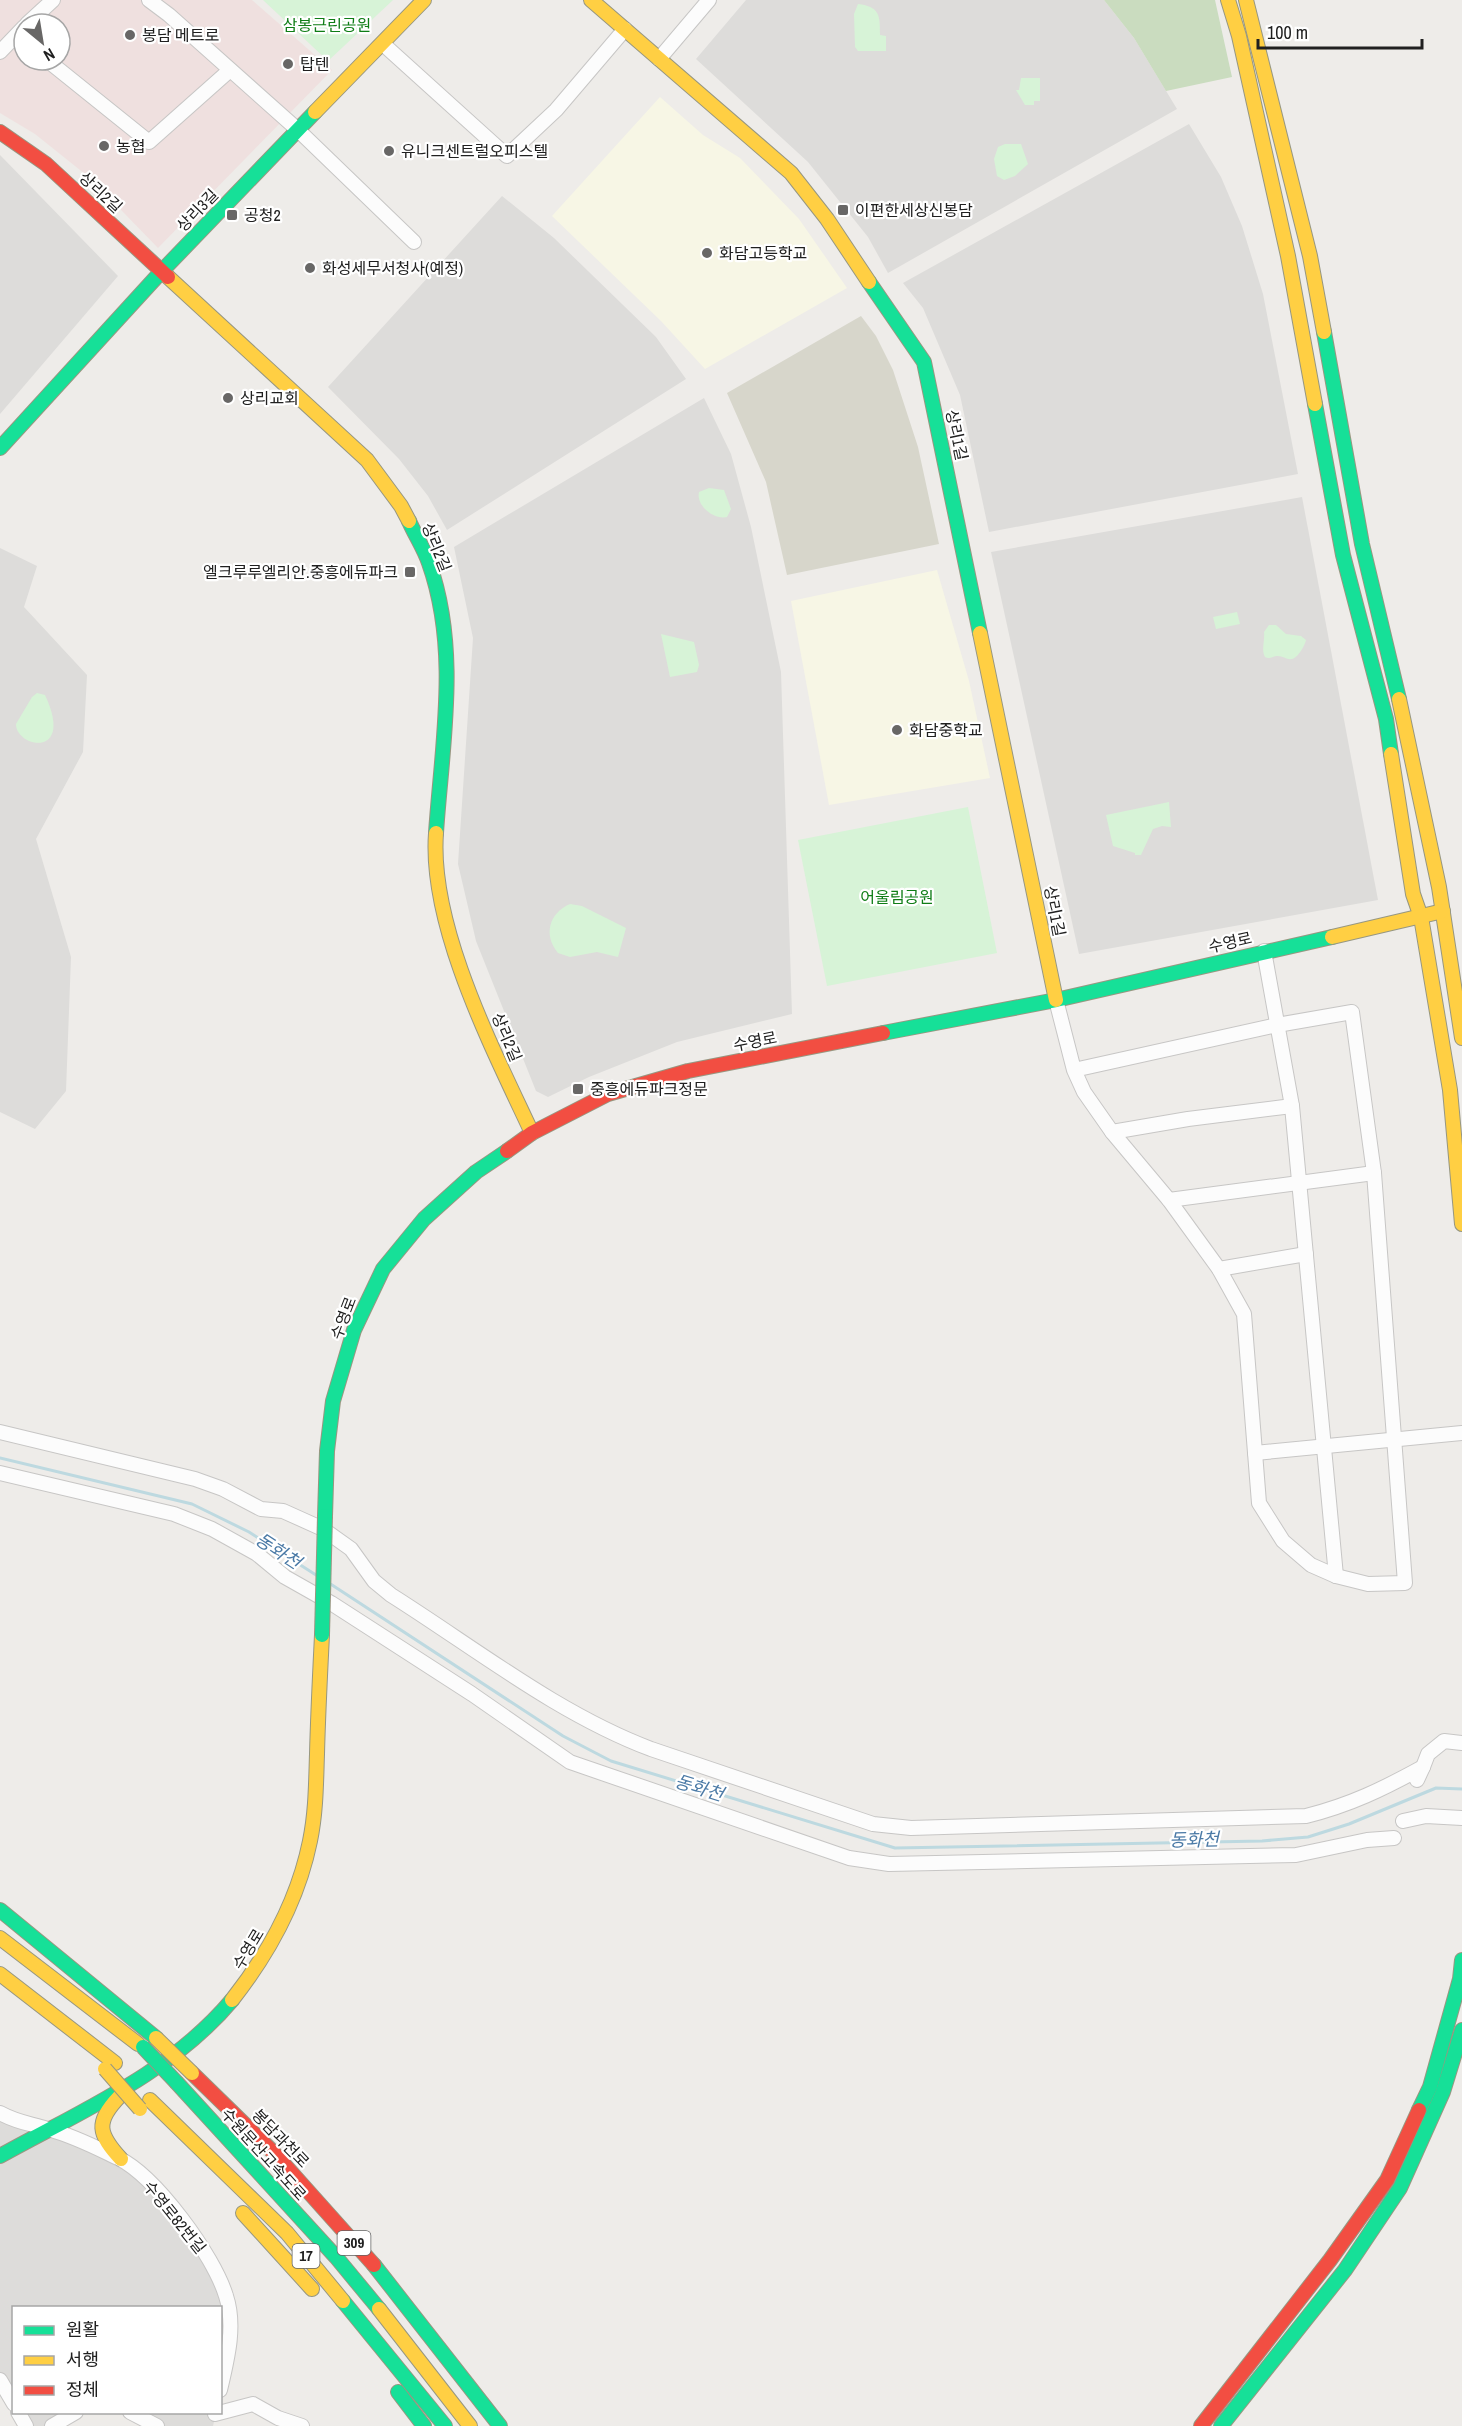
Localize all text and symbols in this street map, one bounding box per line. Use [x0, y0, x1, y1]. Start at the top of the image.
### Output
north arrow [12, 12, 72, 72]
scale bar [1258, 12, 1422, 50]
park label: 삼봉근린공원 [283, 14, 371, 36]
text: 100 m [1267, 20, 1308, 45]
place label: 봉담 메트로 [142, 24, 220, 46]
marker: 봉담 메트로 [123, 28, 137, 42]
text: N [40, 43, 59, 67]
place label: 탑텐 [300, 53, 329, 75]
marker: 탑텐 [281, 57, 295, 71]
place label: 농협 [116, 135, 145, 157]
marker: 농협 [97, 139, 111, 153]
place label: 유니크센트럴오피스텔 [401, 140, 548, 162]
marker: 유니크센트럴오피스텔 [382, 144, 396, 158]
street label: 상리2길 [75, 166, 127, 218]
street label: 상리3길 [171, 184, 223, 236]
place label: 이편한세상신봉담 [855, 199, 973, 221]
marker: 이편한세상신봉담 [836, 203, 850, 217]
place label: 공청2 [244, 204, 281, 226]
marker: 공청2 [225, 208, 239, 222]
place label: 화담고등학교 [719, 242, 807, 264]
marker: 화담고등학교 [700, 246, 714, 260]
place label: 화성세무서청사(예정) [322, 257, 463, 279]
marker: 화성세무서청사(예정) [303, 261, 317, 275]
place label: 상리교회 [240, 387, 299, 409]
marker: 상리교회 [221, 391, 235, 405]
street label: 상리1길 [941, 408, 973, 462]
street label: 상리2길 [417, 519, 457, 575]
place label: 엘크루루엘리안.중흥에듀파크 [203, 561, 398, 583]
marker: 엘크루루엘리안.중흥에듀파크 [403, 565, 417, 579]
place label: 화담중학교 [909, 719, 983, 741]
marker: 화담중학교 [890, 723, 904, 737]
street label: 상리1길 [1039, 884, 1071, 938]
park label: 어울림공원 [860, 886, 934, 908]
street label: 수영로 [1206, 926, 1254, 958]
street label: 상리2길 [487, 1009, 527, 1065]
street label: 수영로 [731, 1026, 779, 1056]
place label: 중흥에듀파크정문 [590, 1078, 708, 1100]
marker: 중흥에듀파크정문 [571, 1082, 585, 1096]
street label: 수영로 [325, 1293, 361, 1343]
water label: 동화천 [251, 1527, 308, 1576]
water label: 동화천 [672, 1768, 729, 1807]
water label: 동화천 [1169, 1827, 1221, 1852]
street label: 수영로 [227, 1924, 269, 1974]
street label: 수원문산고속도로 [216, 2103, 312, 2205]
street label: 봉담과천로 [248, 2104, 315, 2172]
street label: 수영로82번길 [139, 2176, 211, 2258]
road number: 309 [338, 2231, 370, 2255]
road number: 17 [292, 2244, 320, 2268]
legend [12, 2306, 222, 2414]
text: 원활 [66, 2317, 99, 2342]
text: 서행 [66, 2347, 99, 2372]
text: 정체 [66, 2377, 99, 2402]

